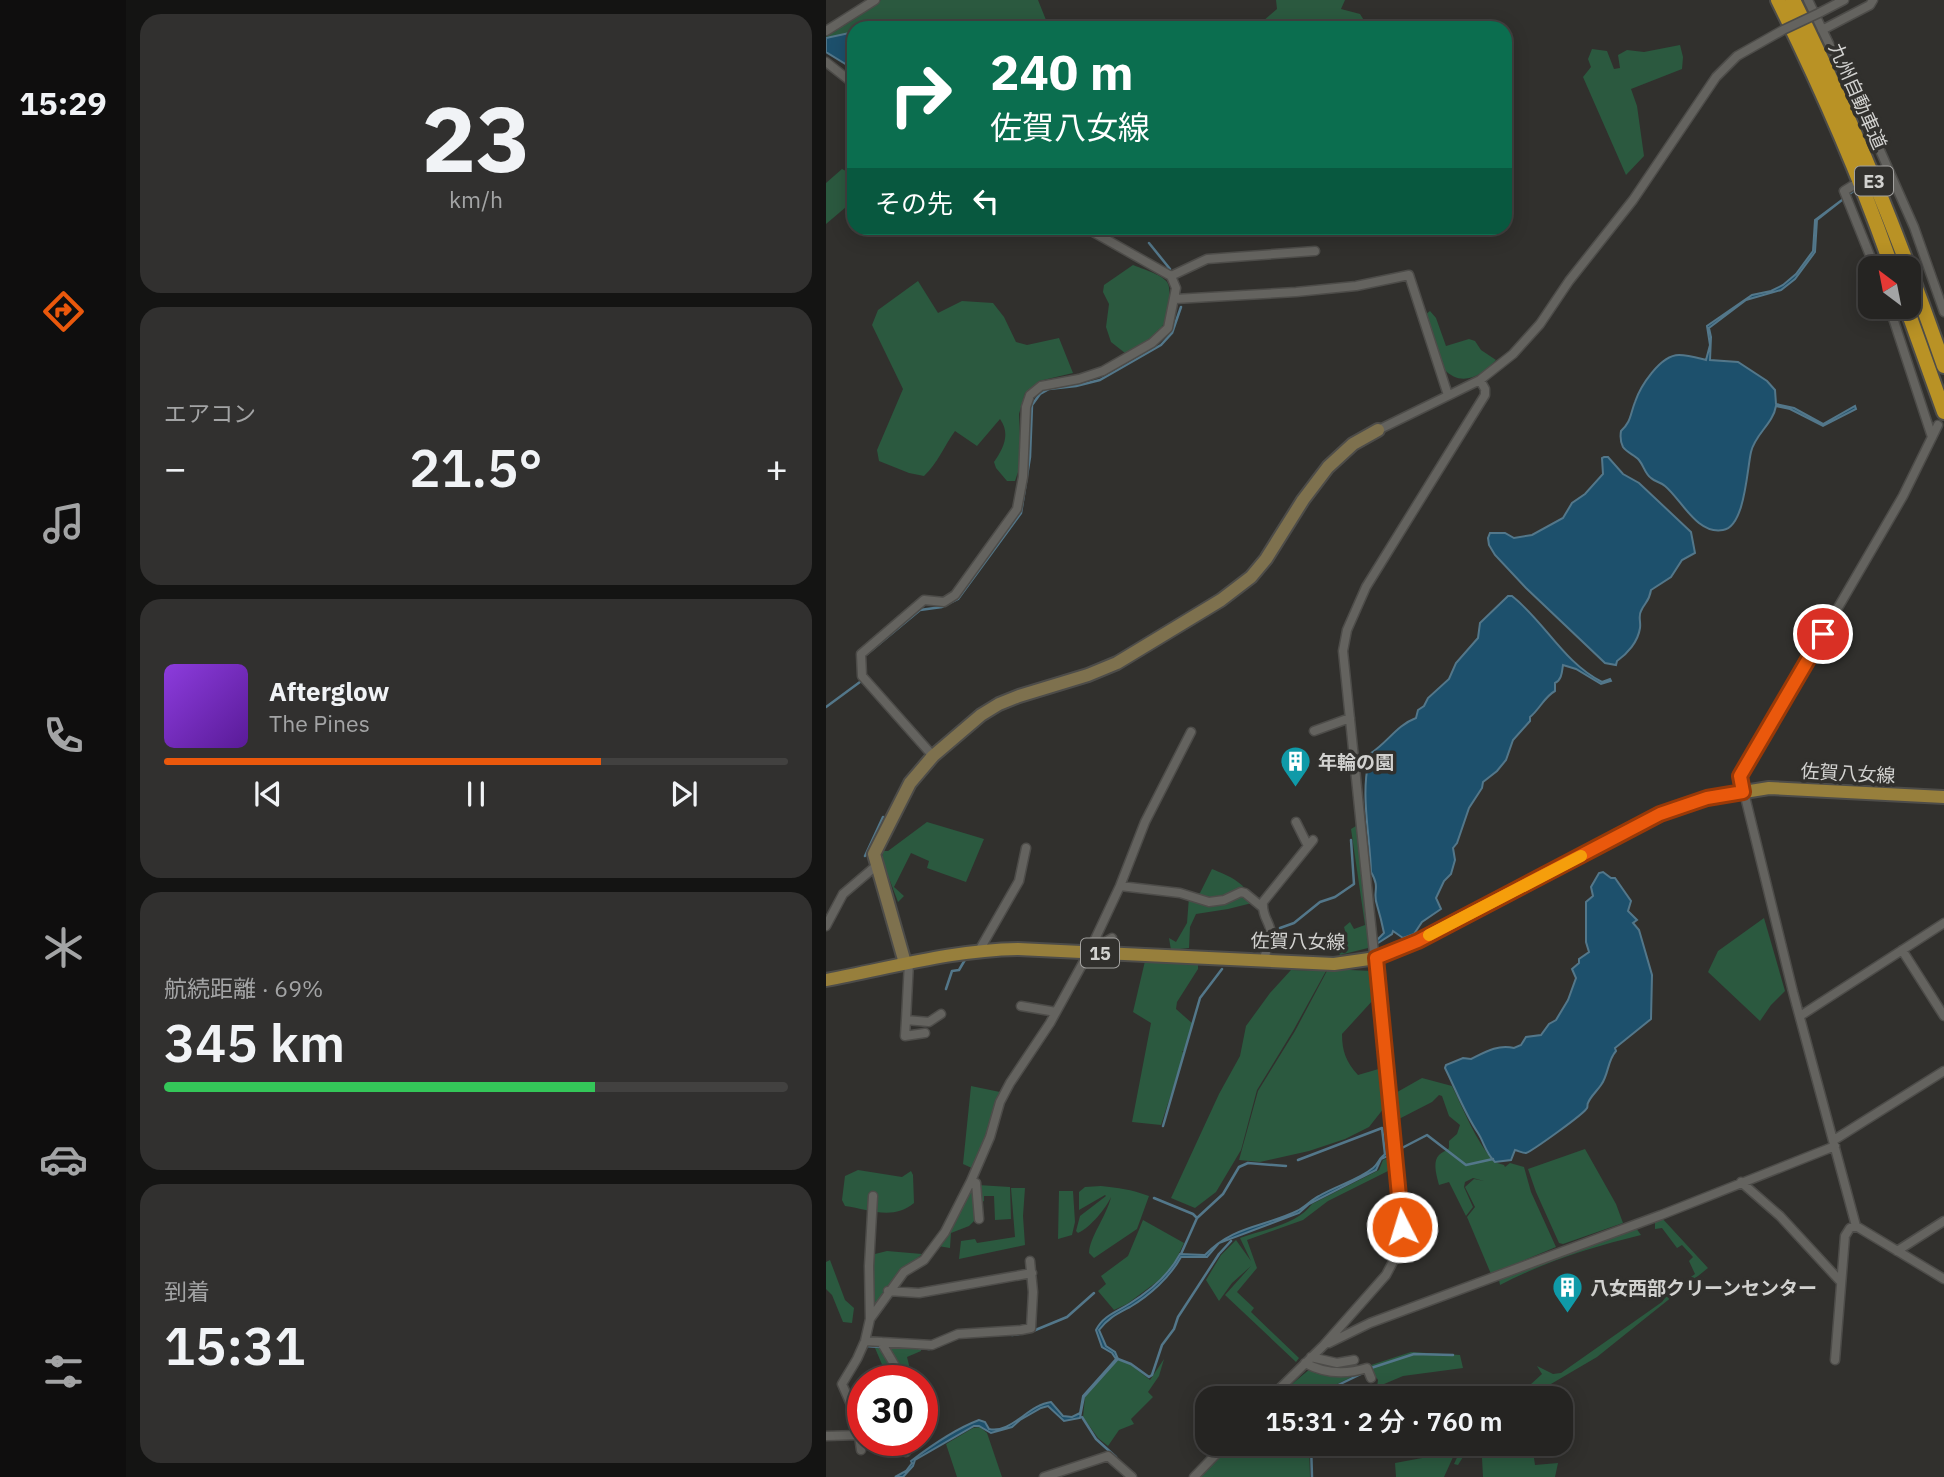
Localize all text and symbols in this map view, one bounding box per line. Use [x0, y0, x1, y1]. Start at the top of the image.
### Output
street label: 九州自動車道 [1824, 39, 1892, 153]
text: 240 m [990, 40, 1134, 103]
icon: right [875, 49, 966, 140]
text: 23 [421, 79, 531, 197]
text: 15:29 [19, 82, 107, 124]
text: 佐賀八女線 [990, 106, 1150, 148]
road number: E3 [1855, 166, 1893, 196]
icon: left [967, 182, 1005, 220]
text: km/h [449, 184, 503, 214]
text: その先 [875, 186, 953, 220]
north arrow [1858, 256, 1922, 318]
map controls [1858, 256, 1921, 319]
icon: directions [39, 287, 88, 336]
text: エアコン [164, 398, 256, 428]
text: 21.5° [409, 434, 543, 501]
text: − [164, 443, 187, 492]
text: + [765, 443, 788, 492]
icon: music [39, 499, 88, 548]
pin [1793, 604, 1853, 664]
icon: arrive [1804, 615, 1842, 653]
text: Afterglow [269, 674, 389, 708]
text: The Pines [269, 708, 370, 738]
icon: phone [39, 711, 88, 760]
building icon: 年輪の園 [1278, 745, 1312, 789]
place label: 年輪の園 [1318, 750, 1394, 774]
street label: 佐賀八女線 [1800, 759, 1896, 787]
icon: previous [249, 775, 287, 813]
icon: pause [457, 775, 495, 813]
icon: next [665, 775, 703, 813]
icon: climate [39, 923, 88, 972]
street label: 佐賀八女線 [1250, 928, 1346, 954]
road number: 15 [1081, 938, 1119, 968]
text: 航続距離 · 69% [164, 973, 323, 1003]
text: 345 km [164, 1009, 345, 1076]
icon: car [39, 1135, 88, 1184]
position arrow [1365, 1190, 1439, 1264]
building icon: 八女西部クリーンセンター [1550, 1271, 1584, 1315]
text: 到着 [164, 1276, 210, 1306]
place label: 八女西部クリーンセンター [1590, 1276, 1817, 1300]
text: 15:31 [164, 1312, 305, 1379]
icon: filters [39, 1347, 88, 1396]
speed limit sign: 30 [847, 1365, 938, 1456]
text: 15:31 · 2 分 · 760 m [1265, 1404, 1503, 1438]

